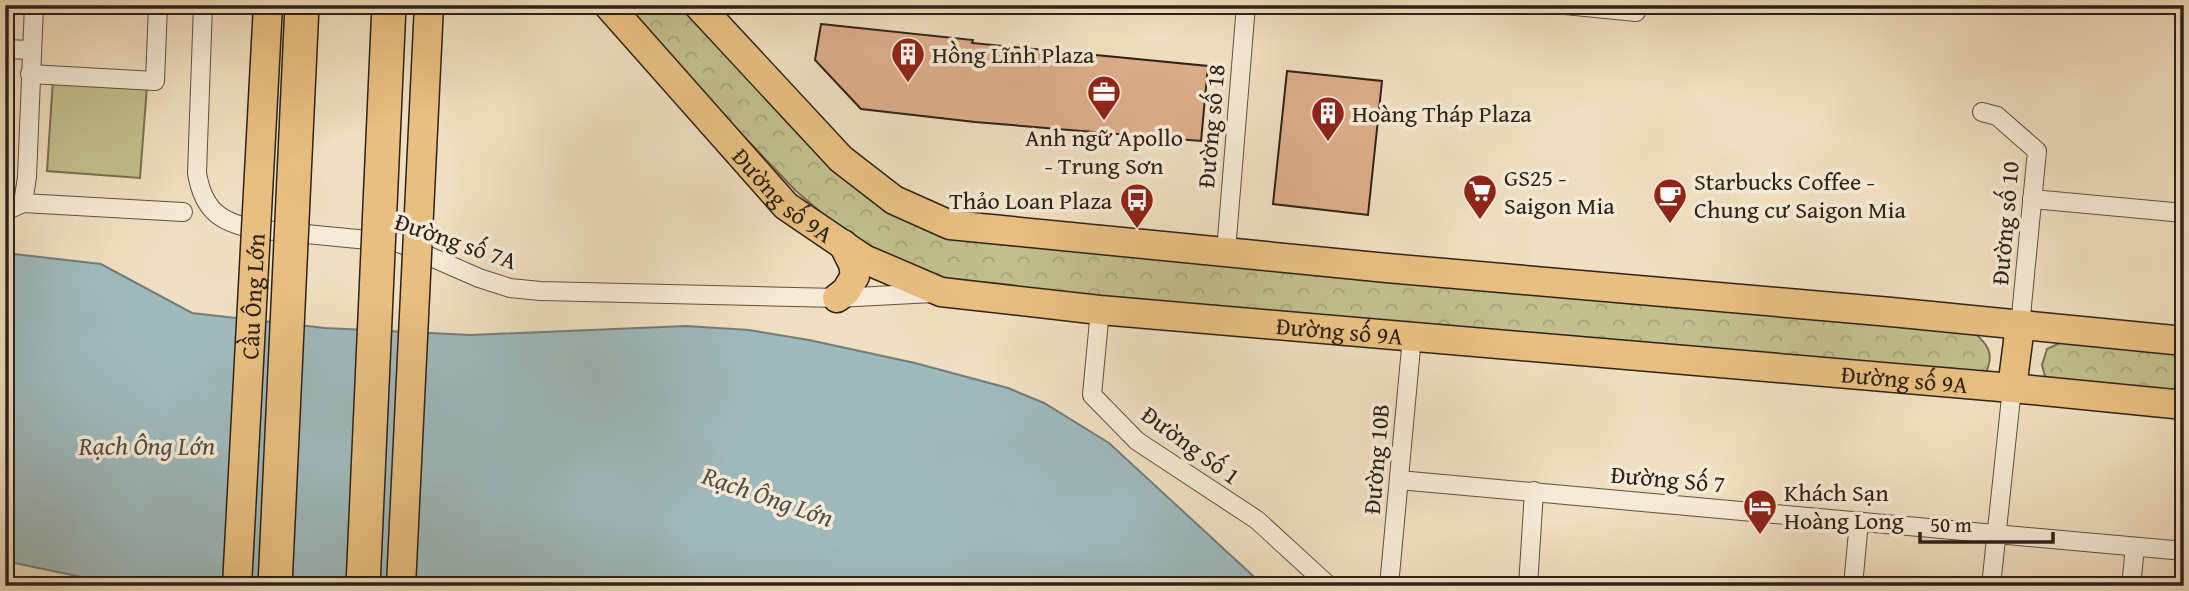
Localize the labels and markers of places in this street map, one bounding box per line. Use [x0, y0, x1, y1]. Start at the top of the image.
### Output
building icon: Hồng Lĩnh Plaza [889, 35, 927, 84]
place label: Hồng Lĩnh Plaza [932, 37, 1095, 72]
office icon: Anh ngữ Apollo - Trung Sơn [1085, 73, 1123, 122]
building icon: Hoàng Tháp Plaza [1309, 94, 1347, 143]
place label: Hoàng Tháp Plaza [1352, 96, 1532, 131]
place label: Anh ngữ Apollo - Trung Sơn [1025, 120, 1183, 183]
place label: GS25 - Saigon Mia [1504, 160, 1615, 223]
place label: Starbucks Coffee - Chung cư Saigon Mia [1694, 164, 1907, 227]
supermarket icon: GS25 - Saigon Mia [1461, 172, 1499, 221]
cafe icon: Starbucks Coffee - Chung cư Saigon Mia [1651, 176, 1689, 225]
bus stop icon: Thảo Loan Plaza [1118, 181, 1156, 230]
place label: Thảo Loan Plaza [949, 183, 1113, 218]
place label: Khách Sạn Hoàng Long [1784, 475, 1904, 538]
hotel icon: Khách Sạn Hoàng Long [1741, 487, 1779, 536]

